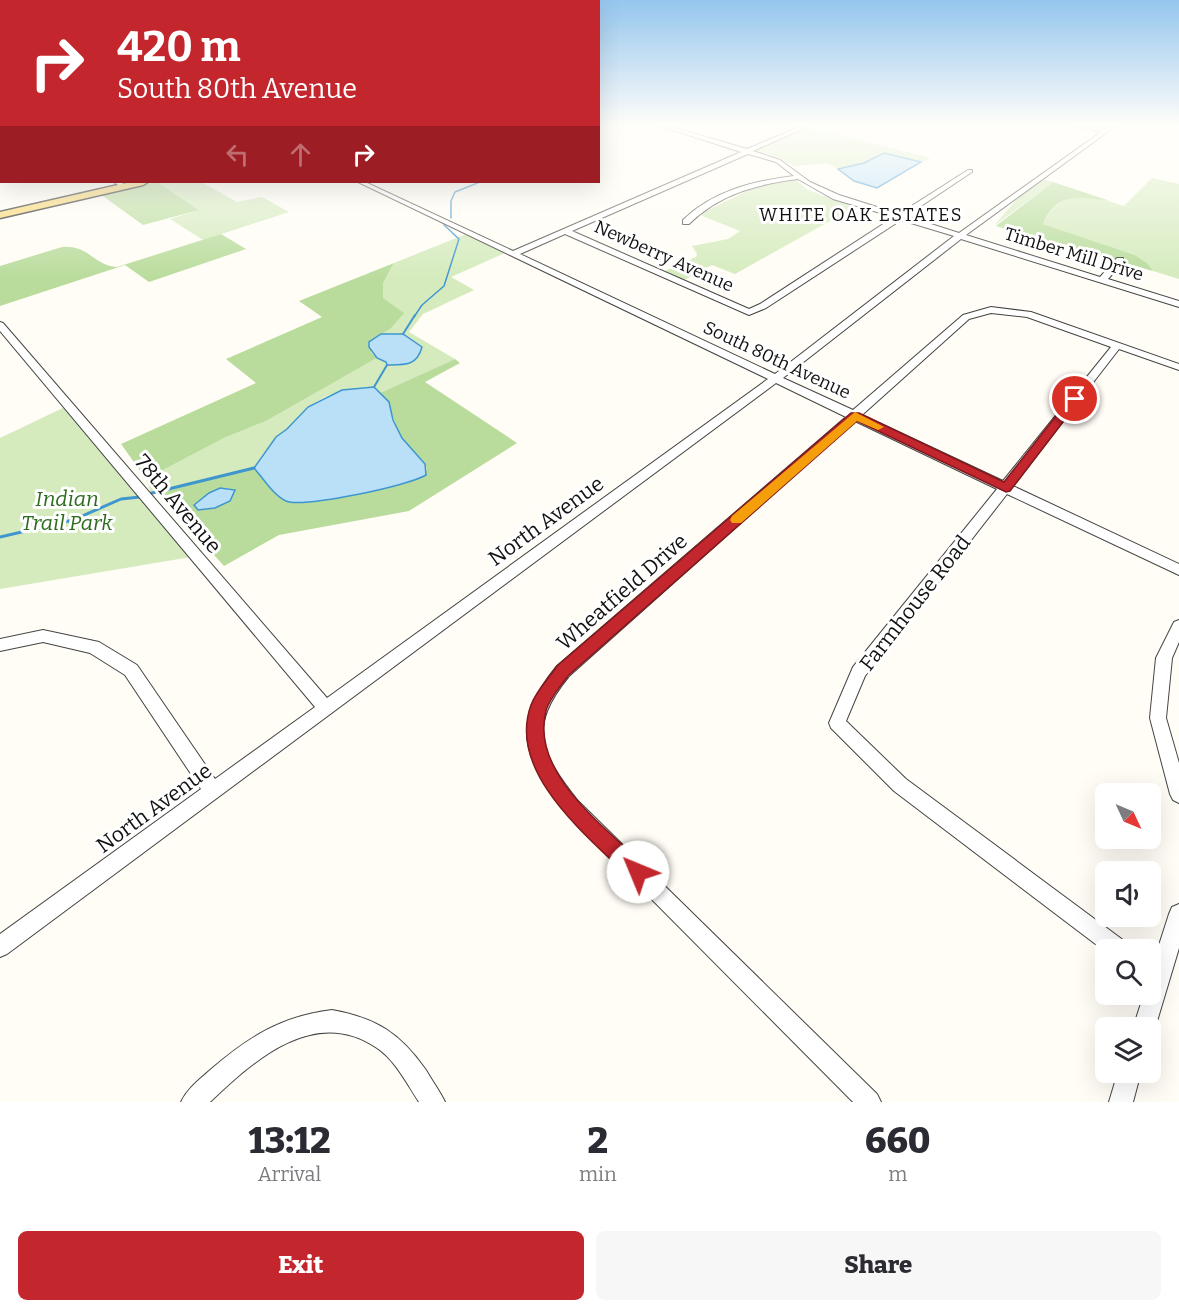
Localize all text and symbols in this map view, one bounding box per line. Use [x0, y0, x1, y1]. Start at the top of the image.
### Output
text: 420 m [117, 22, 241, 72]
icon: right [18, 24, 96, 102]
text: South 80th Avenue [117, 73, 357, 105]
icon: left [221, 138, 254, 171]
icon: ahead [284, 138, 317, 171]
icon: right [347, 138, 380, 171]
district label: WHITE OAK ESTATES [759, 204, 963, 226]
street label: Newberry Avenue [591, 215, 737, 297]
street label: Timber Mill Drive [1002, 222, 1146, 286]
street label: South 80th Avenue [700, 316, 854, 404]
pin [1049, 373, 1100, 424]
icon: arrive [1058, 382, 1091, 415]
street label: 78th Avenue [129, 449, 227, 559]
street label: North Avenue [483, 470, 609, 572]
park label: Indian Trail Park [21, 486, 113, 536]
street label: Wheatfield Drive [551, 528, 693, 656]
street label: Farmhouse Road [854, 530, 976, 676]
street label: North Avenue [91, 757, 217, 859]
north arrow [1095, 783, 1161, 849]
map controls [1095, 783, 1161, 1083]
position arrow [606, 840, 670, 904]
button: sound [1095, 861, 1161, 927]
button: search [1095, 939, 1161, 1005]
button: layers [1095, 1017, 1161, 1083]
text: 13:12 [248, 1119, 331, 1163]
text: 2 [588, 1119, 608, 1163]
text: 660 [865, 1119, 931, 1163]
text: Arrival [258, 1162, 321, 1186]
text: min [579, 1162, 617, 1186]
text: m [888, 1162, 907, 1186]
button: Exit [18, 1231, 584, 1300]
button: Share [596, 1231, 1161, 1300]

